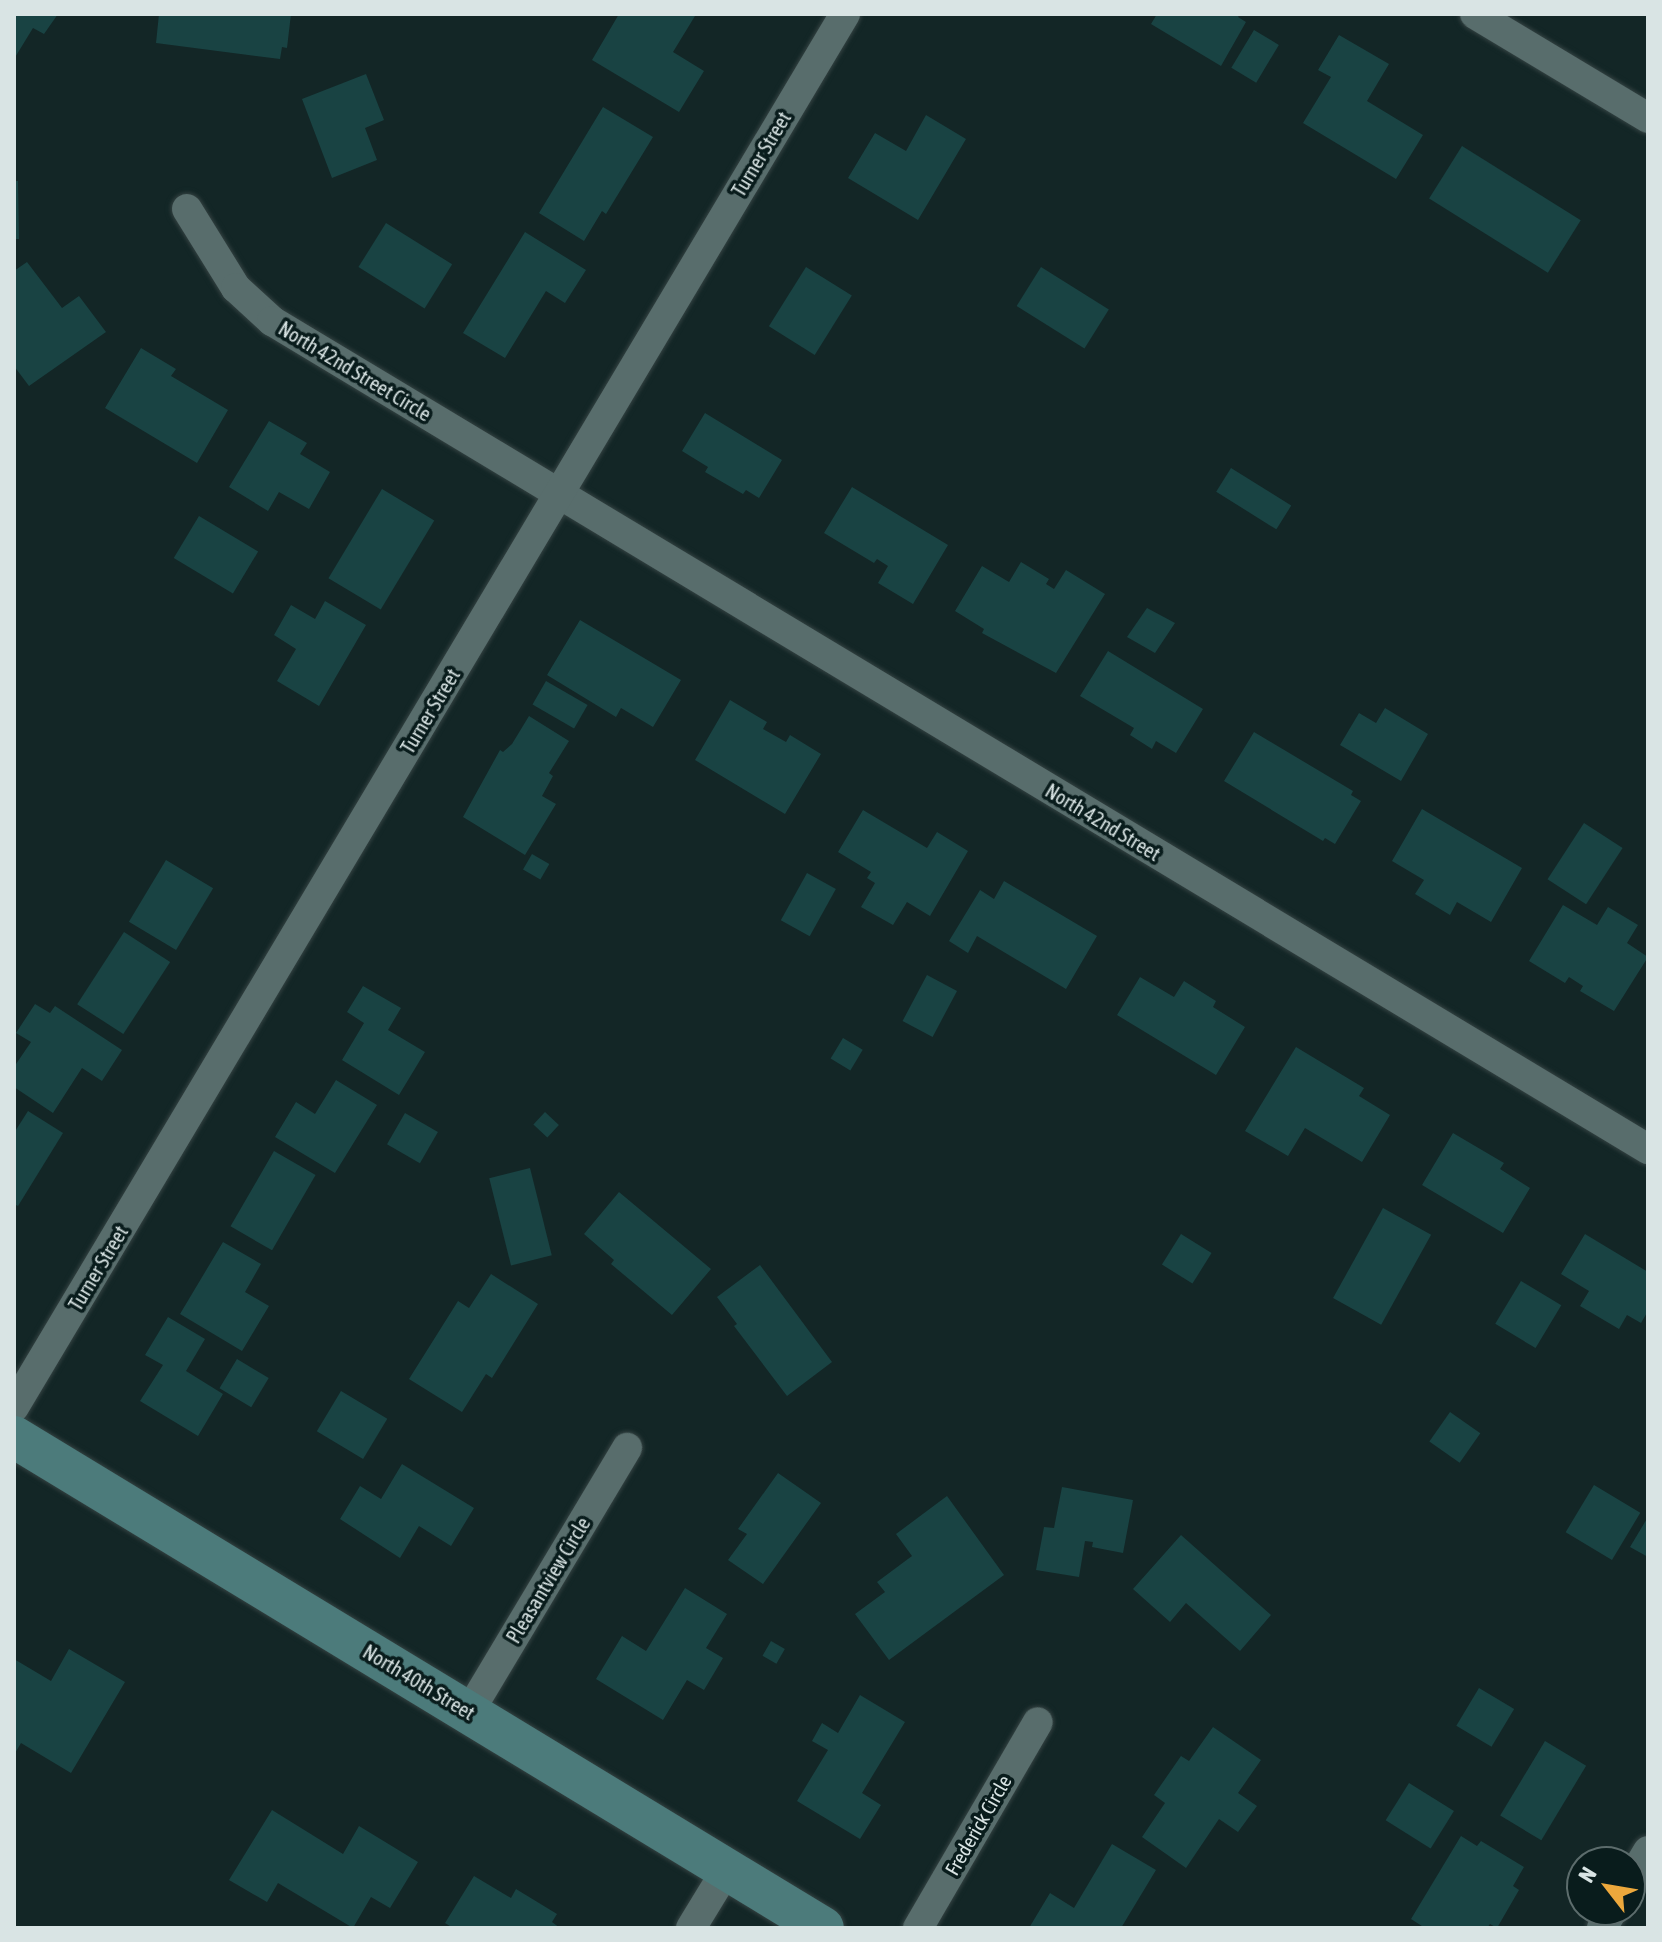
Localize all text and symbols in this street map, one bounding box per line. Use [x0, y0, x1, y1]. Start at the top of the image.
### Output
street label: Turner Street [726, 107, 796, 201]
street label: North 42nd Street Circle [274, 316, 436, 426]
street label: Turner Street [395, 664, 465, 758]
street label: North 42nd Street [1041, 778, 1165, 866]
street label: Turner Street [63, 1221, 133, 1315]
street label: Pleasantview Circle [501, 1513, 595, 1647]
street label: North 40th Street [359, 1639, 479, 1725]
street label: Frederick Circle [940, 1771, 1016, 1879]
north arrow [1566, 1846, 1646, 1926]
text: N [1573, 1862, 1602, 1887]

